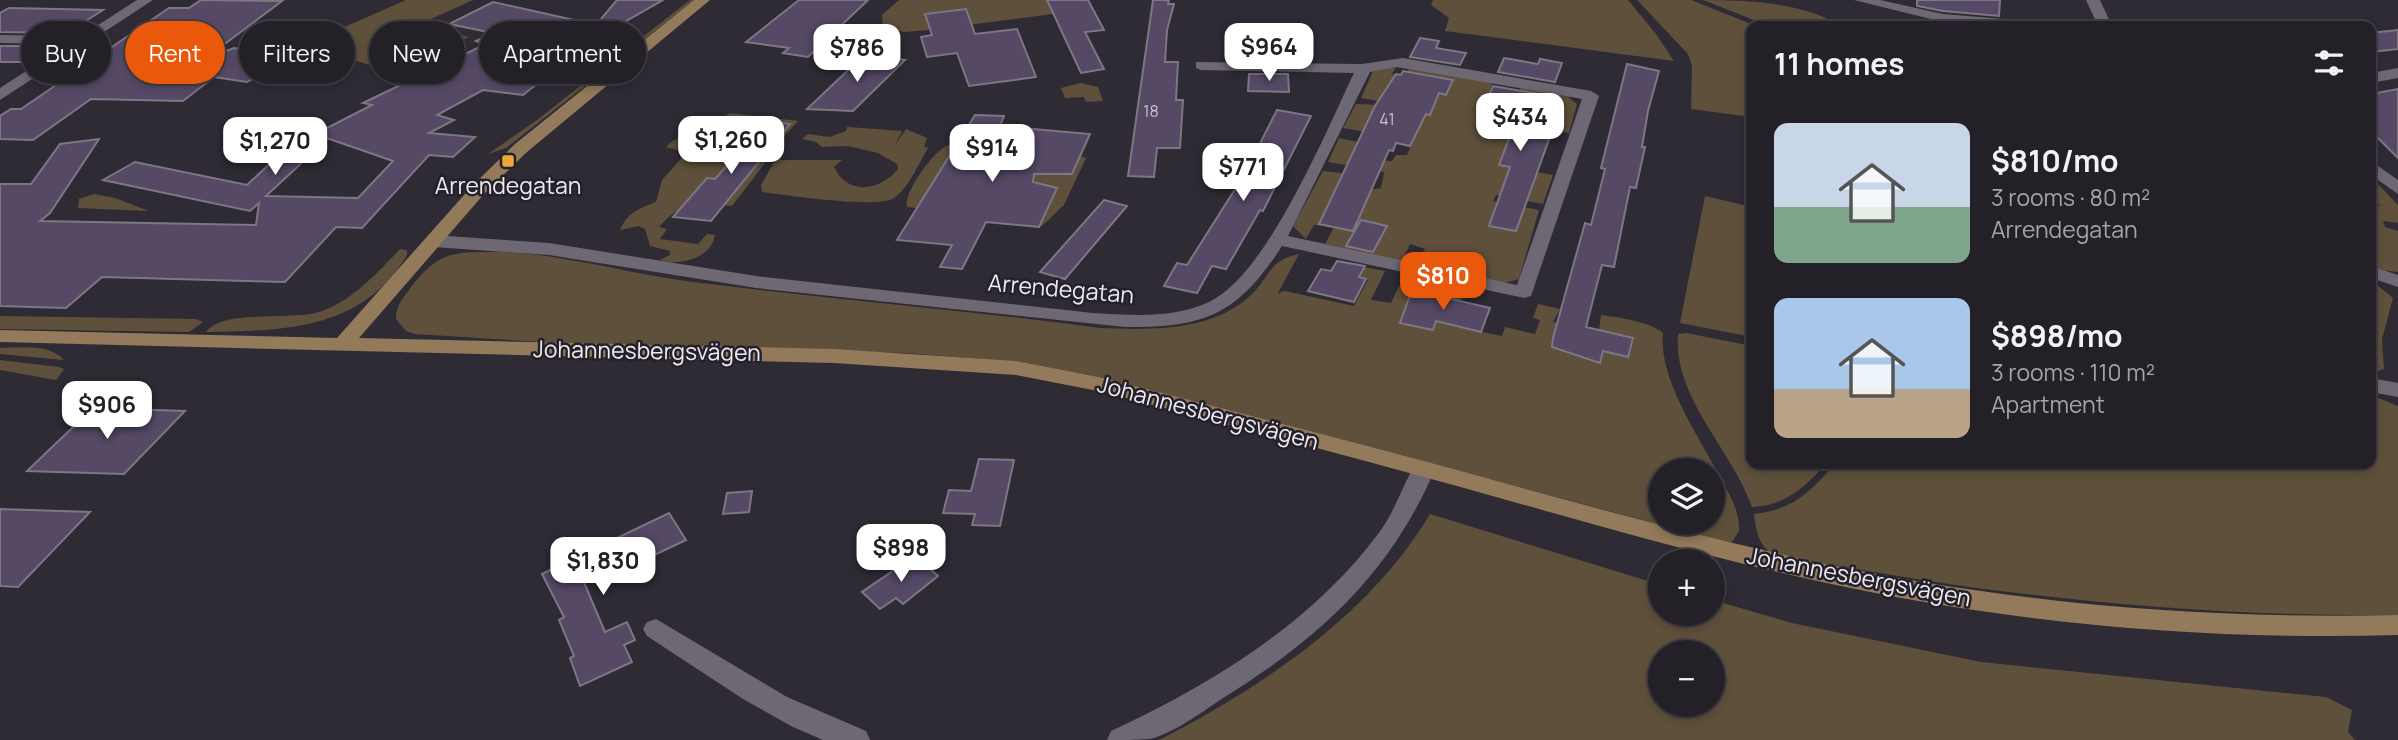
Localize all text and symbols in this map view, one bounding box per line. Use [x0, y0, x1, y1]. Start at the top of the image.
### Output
chip: Buy [21, 21, 111, 84]
chip: Rent [125, 21, 225, 84]
chip: Filters [239, 21, 355, 84]
chip: New [369, 21, 465, 84]
chip: Apartment [479, 21, 646, 84]
pin: $786 [816, 24, 898, 84]
pin: $964 [1228, 24, 1310, 83]
text: $964 [1240, 30, 1298, 62]
text: $786 [829, 31, 885, 63]
text: 11 homes [1774, 43, 1905, 84]
icon: filters [2310, 44, 2348, 82]
pin: $434 [1479, 94, 1561, 153]
house number: 18 [1143, 100, 1159, 122]
text: $434 [1492, 100, 1548, 132]
house number: 41 [1379, 108, 1395, 130]
pin: $1,260 [674, 116, 788, 176]
pin: $1,270 [218, 118, 332, 177]
text: $1,260 [694, 123, 768, 155]
text: $1,270 [239, 124, 311, 156]
pin: $914 [951, 124, 1033, 184]
text: $914 [966, 131, 1018, 163]
text: $810/mo [1991, 140, 2118, 181]
pin: $771 [1202, 144, 1284, 203]
text: $771 [1218, 150, 1268, 182]
icon: home [1830, 151, 1914, 235]
marker: Arrendegatan [500, 153, 516, 169]
place label: Arrendegatan [435, 169, 581, 201]
text: 3 rooms · 80 m² [1991, 181, 2150, 213]
text: Arrendegatan [1991, 213, 2138, 245]
pin: $810 [1402, 252, 1484, 312]
text: $810 [1416, 259, 1470, 291]
street label: Arrendegatan [987, 266, 1136, 310]
text: $898/mo [1991, 315, 2123, 356]
icon: home [1830, 326, 1914, 410]
street label: Johannesbergsvägen [533, 332, 761, 368]
text: 3 rooms · 110 m² [1991, 356, 2155, 388]
street label: Johannesbergsvägen [1094, 367, 1322, 457]
pin: $906 [66, 382, 148, 441]
text: $906 [78, 388, 136, 420]
text: Apartment [1991, 388, 2105, 420]
map controls [1648, 458, 1725, 717]
button: layers [1648, 458, 1725, 535]
pin: $898 [860, 524, 942, 584]
text: $898 [873, 531, 929, 563]
pin: $1,830 [546, 538, 660, 597]
street label: Johannesbergsvägen [1744, 539, 1974, 613]
text: $1,830 [566, 544, 640, 576]
button: + [1648, 549, 1725, 626]
button: − [1648, 640, 1725, 717]

